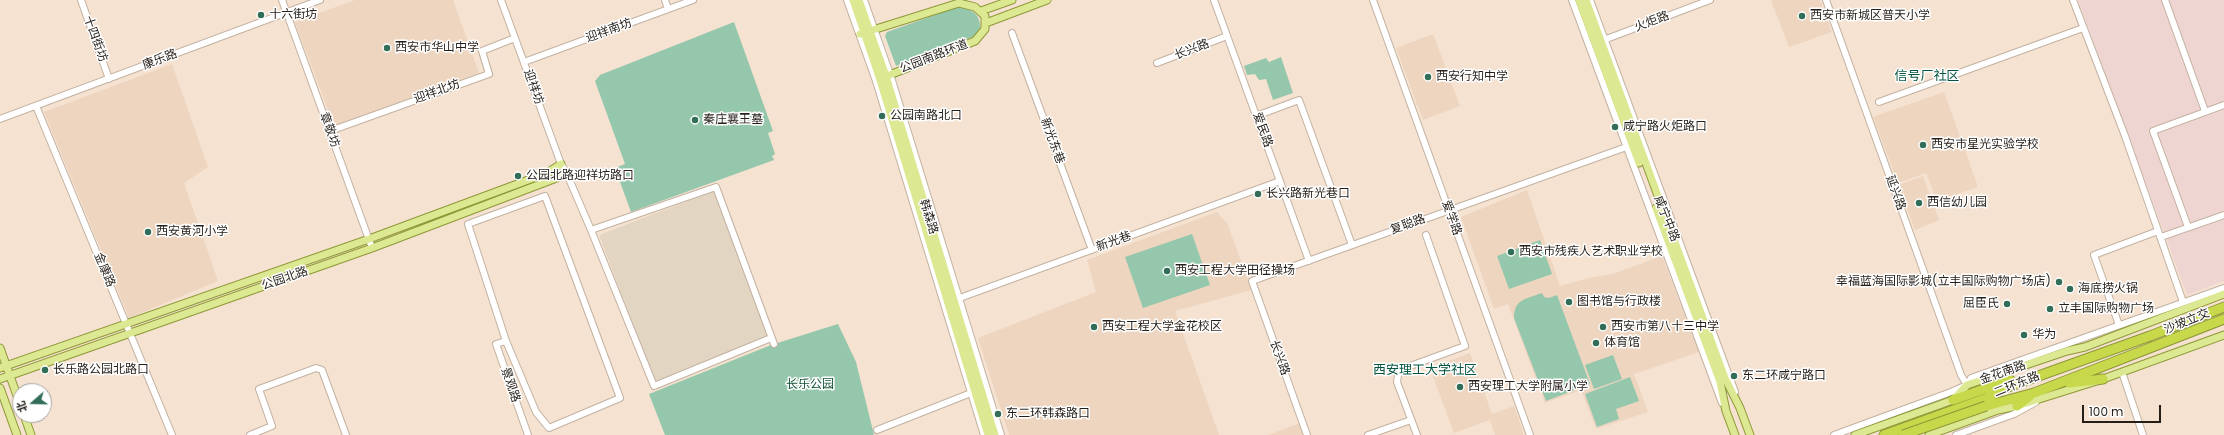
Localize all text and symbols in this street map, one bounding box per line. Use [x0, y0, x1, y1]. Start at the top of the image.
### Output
place label: 十六街坊 [269, 8, 317, 22]
street label: 火炬路 [1633, 9, 1671, 35]
place label: 西安市新城区普天小学 [1810, 9, 1930, 23]
marker: 十六街坊 [256, 10, 266, 20]
marker: 西安市新城区普天小学 [1797, 11, 1807, 21]
street label: 十四街坊 [80, 14, 110, 64]
street label: 迎祥南坊 [584, 16, 634, 46]
street label: 公园南路环道 [898, 37, 970, 77]
street label: 长兴路 [1173, 37, 1211, 63]
place label: 西安市华山中学 [395, 41, 479, 55]
marker: 西安市华山中学 [382, 43, 392, 53]
street label: 康乐路 [141, 47, 179, 73]
street label: 迎祥坊 [520, 68, 546, 106]
district label: 信号厂社区 [1895, 69, 1959, 85]
place label: 西安行知中学 [1436, 70, 1508, 84]
marker: 西安行知中学 [1423, 72, 1433, 82]
street label: 迎祥北坊 [412, 77, 462, 107]
place label: 公园南路北口 [890, 109, 962, 123]
street label: 章敬坊 [316, 111, 342, 149]
marker: 公园南路北口 [877, 111, 887, 121]
street label: 爱民路 [1249, 111, 1275, 149]
place label: 秦庄襄王墓 [703, 113, 763, 127]
marker: 秦庄襄王墓 [690, 115, 700, 125]
street label: 新光东巷 [1037, 116, 1067, 166]
place label: 咸宁路火炬路口 [1623, 120, 1707, 134]
marker: 咸宁路火炬路口 [1610, 122, 1620, 132]
place label: 西安市星光实验学校 [1931, 138, 2039, 152]
marker: 西安市星光实验学校 [1918, 140, 1928, 150]
place label: 公园北路迎祥坊路口 [526, 169, 634, 183]
marker: 公园北路迎祥坊路口 [513, 171, 523, 181]
street label: 延兴路 [1882, 174, 1908, 212]
place label: 长兴路新光巷口 [1266, 187, 1350, 201]
marker: 长兴路新光巷口 [1253, 189, 1263, 199]
street label: 咸宁中路 [1650, 194, 1682, 244]
place label: 西信幼儿园 [1927, 196, 1987, 210]
street label: 韩森路 [916, 198, 940, 236]
marker: 西信幼儿园 [1914, 198, 1924, 208]
street label: 爱学路 [1438, 199, 1464, 237]
street label: 复聪路 [1389, 212, 1427, 238]
place label: 西安黄河小学 [156, 225, 228, 239]
marker: 西安黄河小学 [143, 227, 153, 237]
street label: 新光巷 [1095, 229, 1133, 255]
place label: 西安市残疾人艺术职业学校 [1519, 245, 1663, 259]
marker: 西安市残疾人艺术职业学校 [1506, 247, 1516, 257]
street label: 金康路 [90, 251, 118, 289]
street label: 公园北路 [260, 264, 310, 294]
place label: 西安工程大学田径操场 [1175, 264, 1295, 278]
marker: 西安工程大学田径操场 [1162, 266, 1172, 276]
place label: 幸福蓝海国际影城(立丰国际购物广场店) [1836, 275, 2051, 289]
marker: 幸福蓝海国际影城(立丰国际购物广场店) [2054, 277, 2064, 287]
place label: 海底捞火锅 [2078, 282, 2138, 296]
marker: 海底捞火锅 [2065, 284, 2075, 294]
place label: 图书馆与行政楼 [1577, 295, 1661, 309]
marker: 图书馆与行政楼 [1564, 297, 1574, 307]
place label: 屈臣氏 [1963, 297, 1999, 311]
marker: 屈臣氏 [2002, 299, 2012, 309]
place label: 立丰国际购物广场 [2058, 302, 2154, 316]
marker: 立丰国际购物广场 [2045, 304, 2055, 314]
street label: 沙坡立交 [2162, 306, 2212, 338]
place label: 西安工程大学金花校区 [1102, 320, 1222, 334]
place label: 西安市第八十三中学 [1611, 320, 1719, 334]
marker: 西安工程大学金花校区 [1089, 322, 1099, 332]
marker: 西安市第八十三中学 [1598, 322, 1608, 332]
place label: 华为 [2032, 328, 2056, 342]
marker: 华为 [2019, 330, 2029, 340]
place label: 体育馆 [1604, 336, 1640, 350]
marker: 体育馆 [1591, 338, 1601, 348]
street label: 长兴路 [1266, 339, 1292, 377]
street label: 金花南路 [1978, 358, 2028, 388]
place label: 长乐路公园北路口 [53, 363, 149, 377]
district label: 西安理工大学社区 [1373, 363, 1477, 379]
marker: 长乐路公园北路口 [40, 365, 50, 375]
street label: 景观路 [497, 366, 523, 404]
place label: 东二环咸宁路口 [1742, 369, 1826, 383]
street label: 二环东路 [1992, 369, 2042, 401]
marker: 东二环咸宁路口 [1729, 371, 1739, 381]
park label: 长乐公园 [786, 378, 834, 392]
place label: 西安理工大学附属小学 [1468, 380, 1588, 394]
marker: 西安理工大学附属小学 [1455, 382, 1465, 392]
north arrow [12, 383, 52, 423]
scale bar [2084, 397, 2163, 423]
text: 北 [12, 399, 31, 415]
text: 100 m [2089, 403, 2123, 420]
place label: 东二环韩森路口 [1006, 407, 1090, 421]
marker: 东二环韩森路口 [993, 409, 1003, 419]

